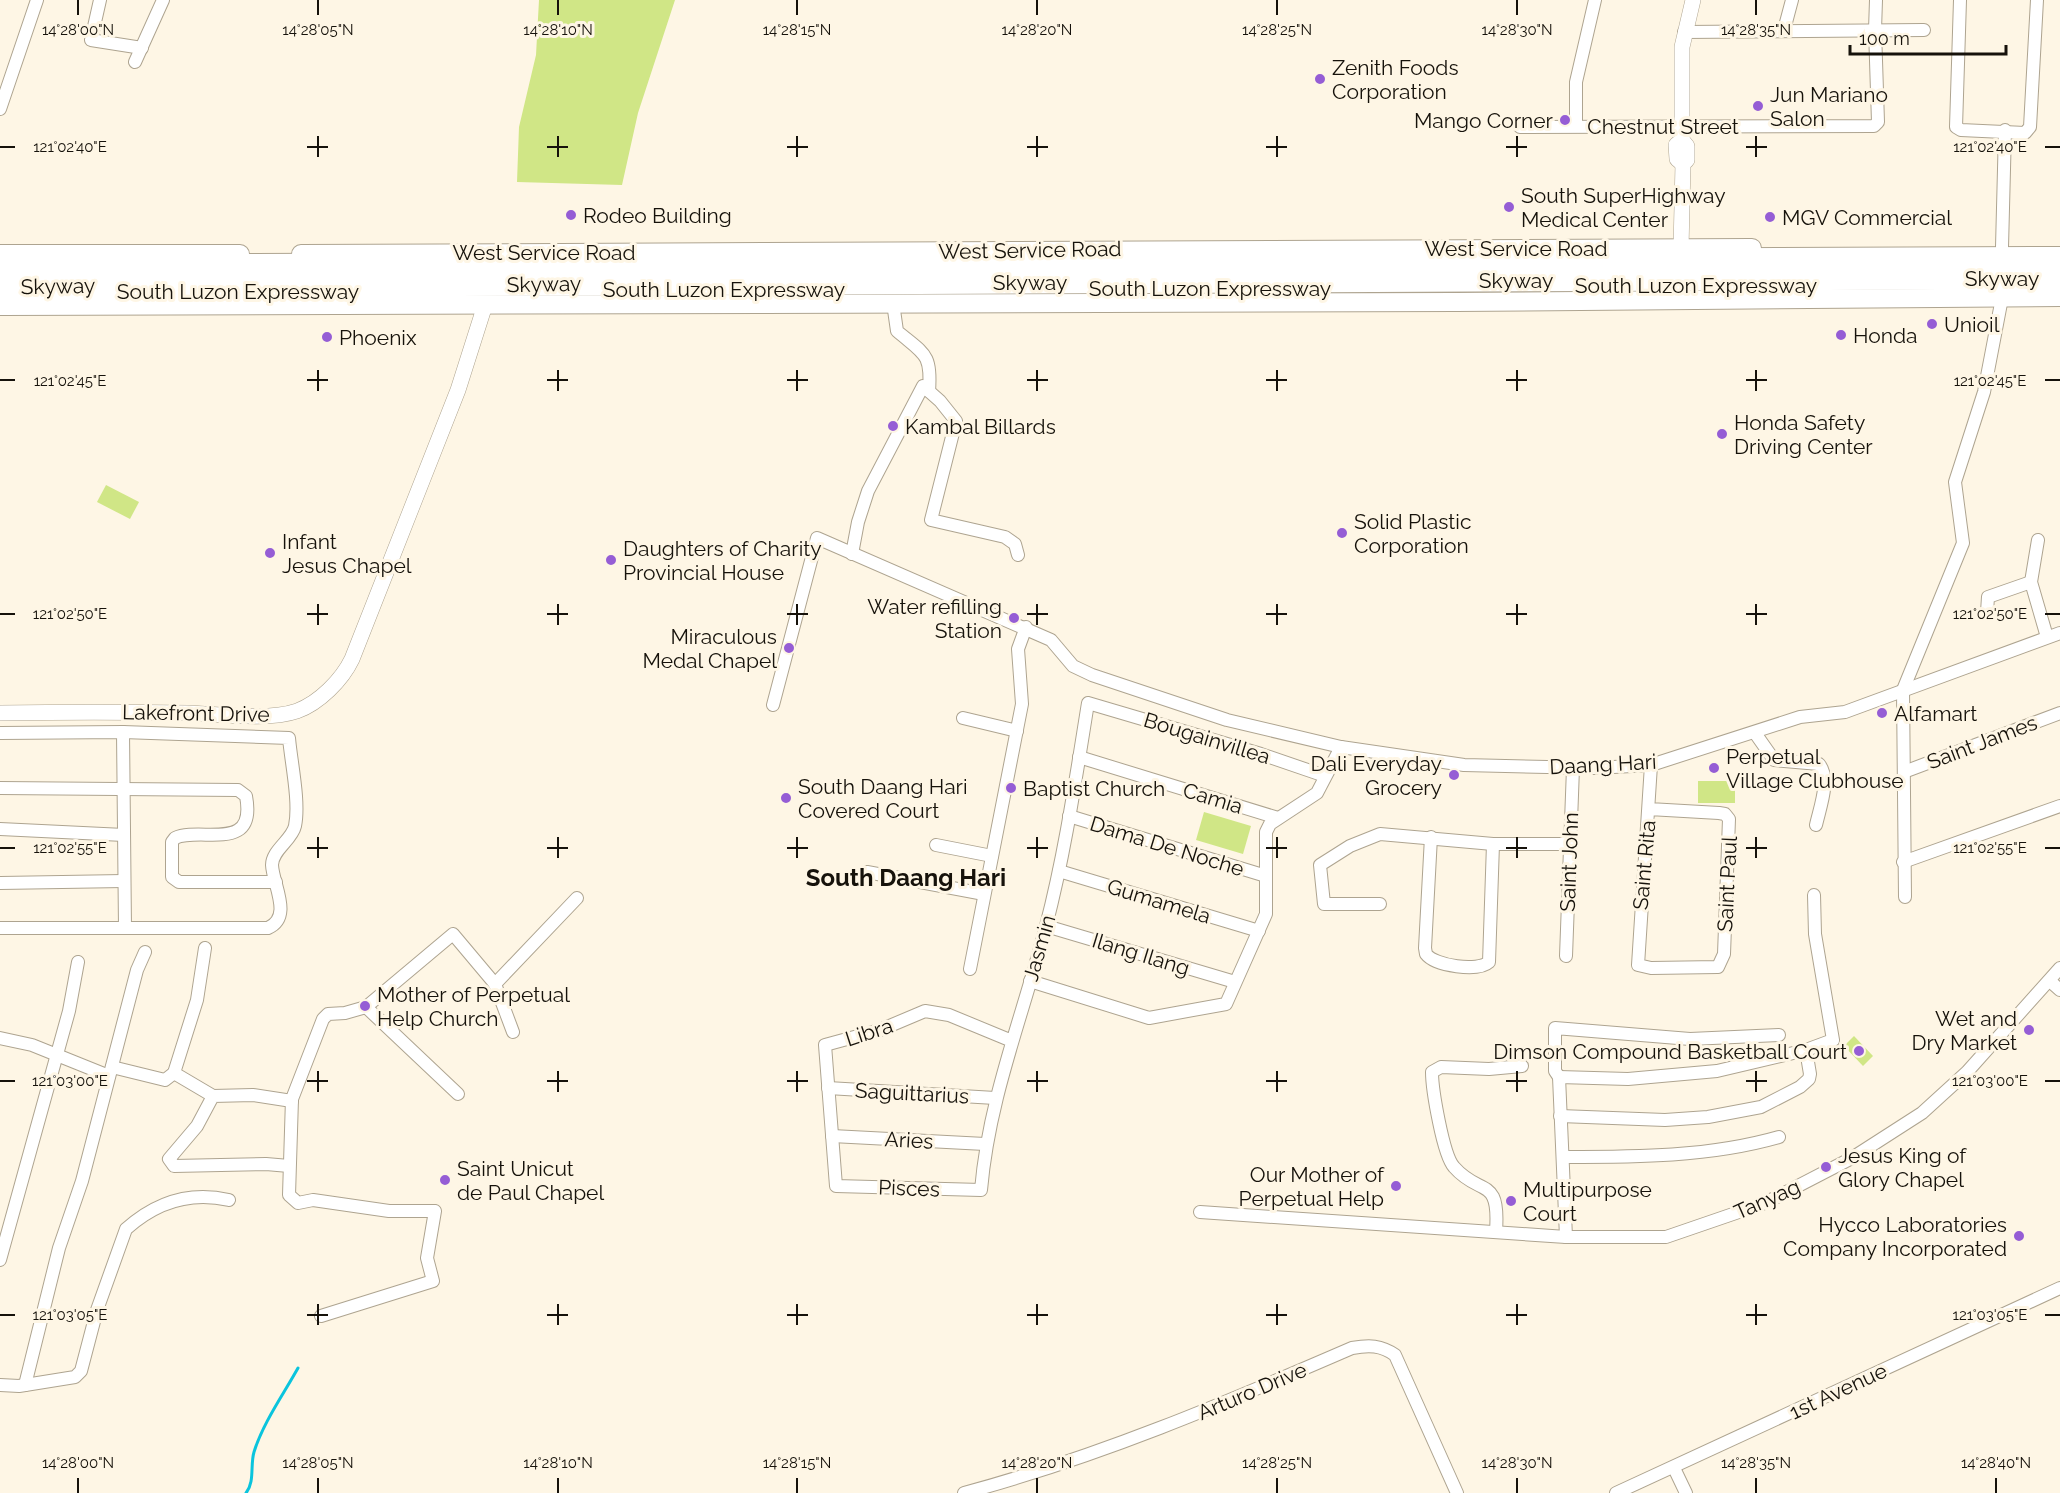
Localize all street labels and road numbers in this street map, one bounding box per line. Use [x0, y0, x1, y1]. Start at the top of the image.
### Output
street label: Chestnut Street [1587, 114, 1739, 139]
street label: West Service Road [938, 236, 1122, 264]
street label: West Service Road [1424, 236, 1608, 261]
street label: West Service Road [452, 240, 636, 265]
street label: Skyway [1965, 266, 2039, 291]
street label: Skyway [1479, 268, 1553, 293]
street label: Skyway [993, 270, 1067, 295]
street label: Skyway [507, 271, 581, 297]
street label: Skyway [21, 273, 95, 299]
street label: South Luzon Expressway [1575, 273, 1817, 298]
street label: South Luzon Expressway [1089, 276, 1331, 301]
street label: South Luzon Expressway [603, 277, 845, 302]
street label: South Luzon Expressway [117, 279, 359, 304]
street label: Lakefront Drive [122, 699, 270, 727]
street label: Bougainvillea [1141, 707, 1273, 769]
street label: Saint James [1923, 710, 2041, 774]
street label: Daang Hari [1549, 749, 1657, 779]
street label: Camia [1180, 777, 1246, 819]
street label: Dama De Noche [1087, 811, 1247, 881]
street label: Saint John [1555, 812, 1583, 912]
street label: Saint Rita [1628, 819, 1660, 911]
street label: Saint Paul [1712, 835, 1742, 933]
street label: Gumamela [1104, 873, 1214, 929]
street label: Jasmin [1018, 912, 1060, 984]
street label: Ilang Ilang [1089, 927, 1193, 981]
street label: Libra [842, 1013, 896, 1051]
street label: Saguittarius [854, 1078, 970, 1108]
street label: Aries [884, 1126, 934, 1154]
street label: Tanyag [1730, 1173, 1804, 1225]
street label: Pisces [878, 1174, 940, 1202]
street label: Arturo Drive [1194, 1357, 1310, 1425]
street label: 1st Avenue [1785, 1358, 1891, 1424]

